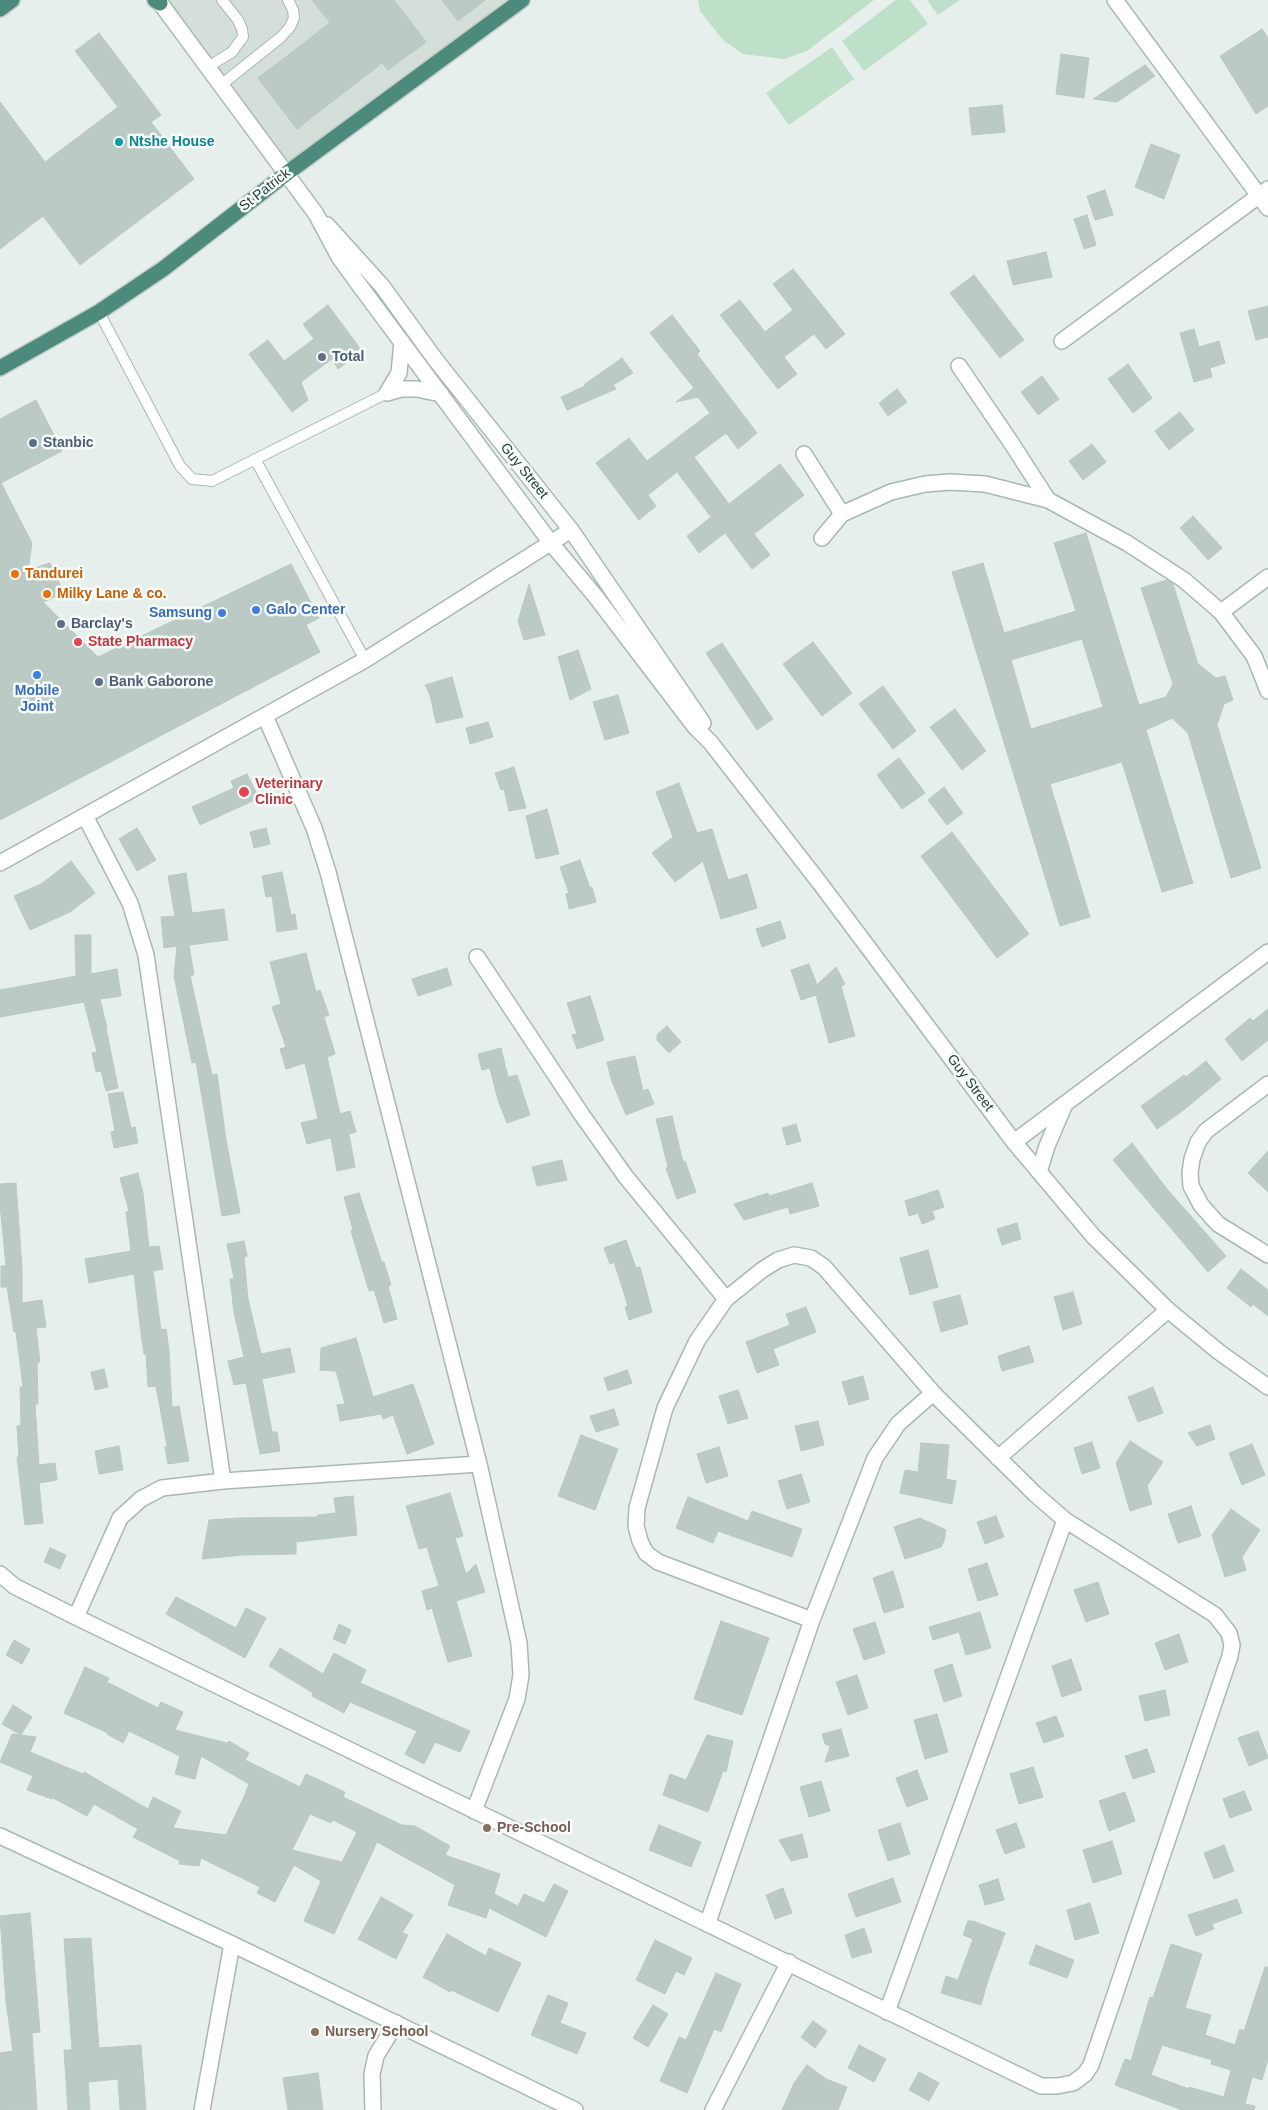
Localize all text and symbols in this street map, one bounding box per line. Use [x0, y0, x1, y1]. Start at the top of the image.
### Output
place label: Ntshe House [129, 134, 215, 150]
marker: Ntshe House [113, 136, 125, 148]
street label: St Patrick [236, 165, 294, 215]
place label: Total [332, 349, 364, 365]
marker: Total [316, 351, 328, 363]
place label: Stanbic [43, 435, 94, 451]
marker: Stanbic [27, 437, 39, 449]
street label: Guy Street [496, 440, 552, 502]
place label: Tandurei [25, 566, 83, 582]
marker: Tandurei [9, 568, 21, 580]
place label: Milky Lane & co. [57, 586, 167, 602]
marker: Milky Lane & co. [41, 588, 53, 600]
place label: Galo Center [266, 602, 345, 618]
marker: Galo Center [250, 604, 262, 616]
place label: Samsung [149, 605, 212, 621]
marker: Samsung [216, 607, 228, 619]
place label: Barclay's [71, 616, 133, 632]
marker: Barclay's [55, 618, 67, 630]
place label: State Pharmacy [88, 634, 193, 650]
marker: State Pharmacy [72, 636, 84, 648]
marker: Mobile Joint [31, 669, 43, 681]
place label: Bank Gaborone [109, 674, 213, 690]
marker: Bank Gaborone [93, 676, 105, 688]
place label: Mobile Joint [15, 683, 59, 716]
place label: Veterinary Clinic [255, 776, 323, 809]
marker: Veterinary Clinic [237, 785, 251, 799]
street label: Guy Street [943, 1051, 997, 1115]
place label: Pre-School [497, 1820, 571, 1836]
marker: Pre-School [481, 1822, 493, 1834]
place label: Nursery School [325, 2024, 428, 2040]
marker: Nursery School [309, 2026, 321, 2038]

